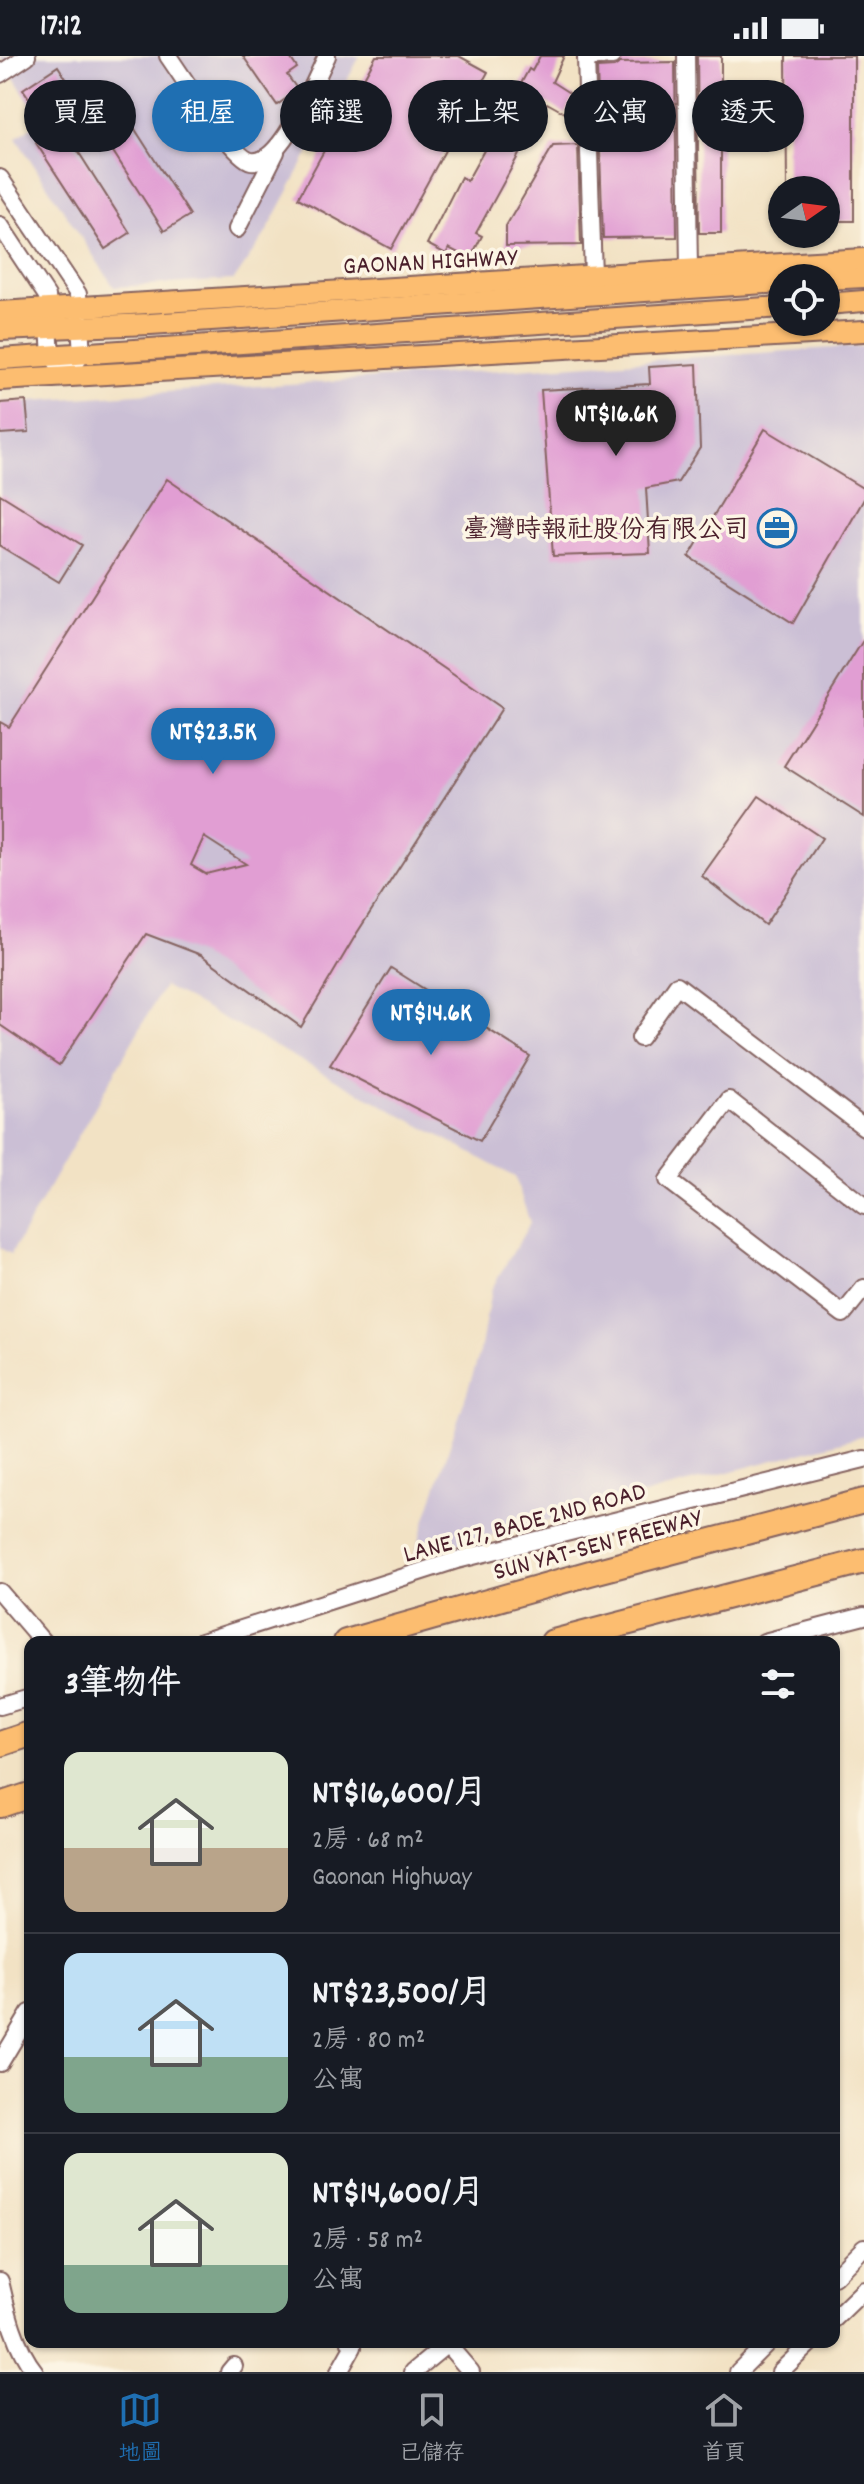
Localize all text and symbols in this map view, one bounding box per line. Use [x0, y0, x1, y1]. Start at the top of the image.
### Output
text: 17:12 [40, 7, 83, 50]
chip: 買屋 [24, 80, 136, 152]
chip: 租屋 [152, 80, 264, 152]
chip: 篩選 [280, 80, 392, 152]
chip: 新上架 [408, 80, 548, 152]
chip: 公寓 [564, 80, 676, 152]
chip: 透天 [692, 80, 804, 152]
north arrow [768, 176, 840, 248]
map controls [768, 176, 840, 336]
street label: GAONAN HIGHWAY [342, 240, 520, 287]
button: locate [768, 264, 840, 336]
pin: NT$16.6K [533, 390, 699, 458]
text: NT$16.6K [574, 397, 658, 434]
office icon: 臺灣時報社股份有限公司 [756, 507, 798, 549]
place label: 臺灣時報社股份有限公司 [463, 513, 749, 550]
pin: NT$23.5K [130, 708, 296, 776]
text: NT$23.5K [169, 715, 257, 752]
pin: NT$14.6K [348, 989, 514, 1057]
text: NT$14.6K [390, 996, 472, 1033]
street label: LANE 127, BADE 2ND ROAD [399, 1474, 650, 1575]
street label: SUN YAT-SEN FREEWAY [490, 1500, 708, 1592]
text: 3筆物件 [64, 1662, 181, 1711]
icon: filters [756, 1662, 800, 1706]
text: NT$16,600/月 [312, 1771, 488, 1820]
icon: home [128, 1784, 224, 1880]
text: 2房 · 68 m² [312, 1823, 424, 1860]
text: Gaonan Highway [312, 1860, 472, 1897]
text: NT$23,500/月 [312, 1971, 493, 2020]
icon: home [128, 1985, 224, 2081]
text: 2房 · 80 m² [312, 2023, 425, 2060]
text: 公寓 [312, 2063, 364, 2100]
text: NT$14,600/月 [312, 2171, 485, 2220]
icon: home [128, 2185, 224, 2281]
text: 2房 · 58 m² [312, 2223, 423, 2260]
text: 公寓 [312, 2263, 364, 2300]
tab: 地圖 [118, 2388, 162, 2470]
tab: 已儲存 [399, 2388, 465, 2470]
tab: 首頁 [702, 2388, 746, 2470]

